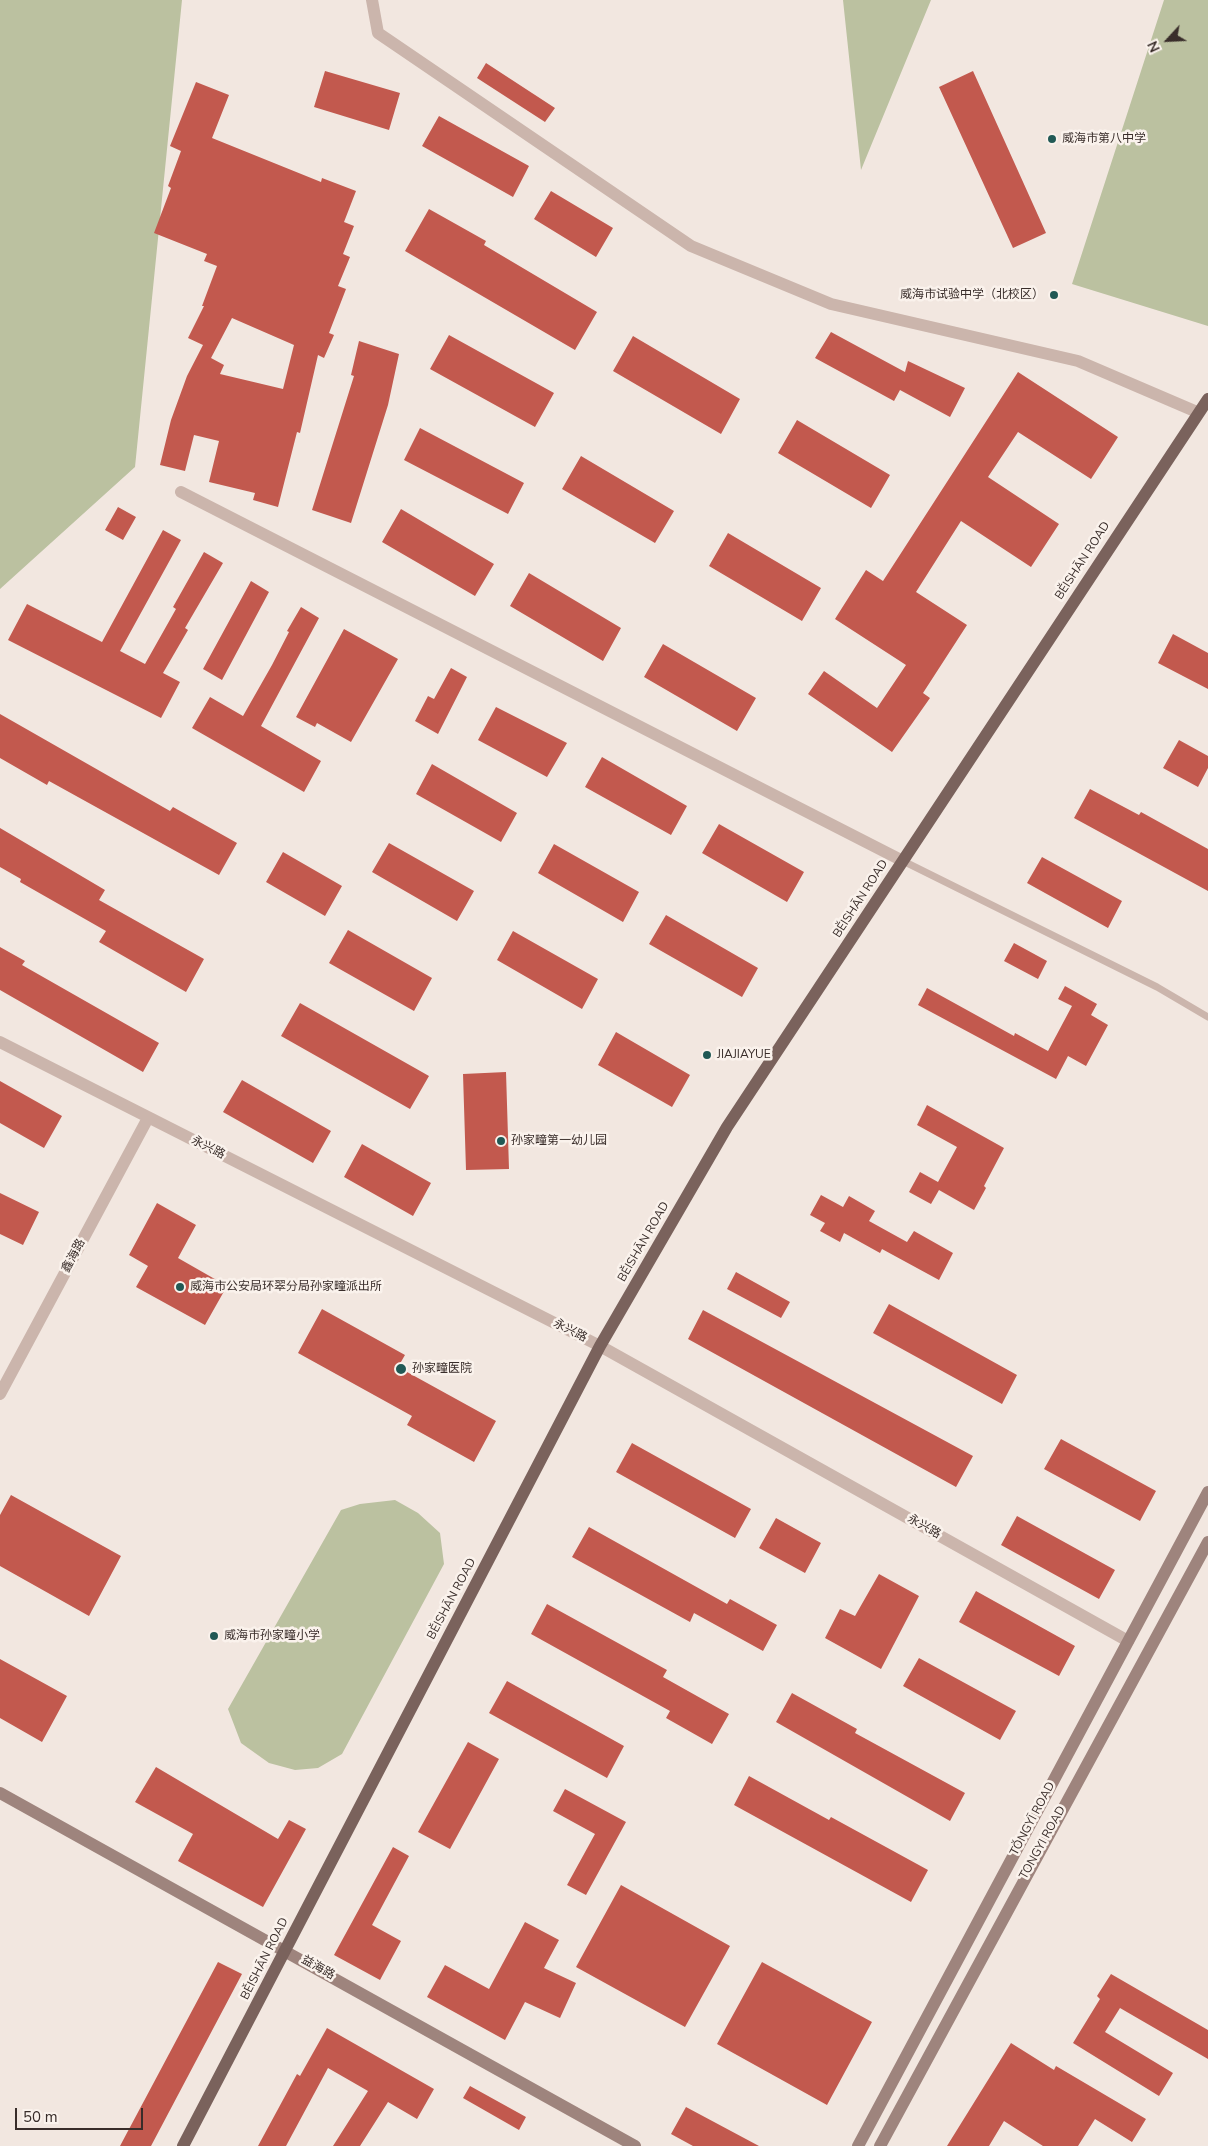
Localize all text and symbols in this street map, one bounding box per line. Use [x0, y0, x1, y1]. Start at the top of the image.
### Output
north arrow [1143, 15, 1193, 65]
text: N [1143, 38, 1165, 55]
place label: 威海市第八中学 [1062, 132, 1146, 146]
marker: 威海市第八中学 [1046, 133, 1058, 145]
place label: 威海市试验中学（北校区） [900, 288, 1044, 302]
marker: 威海市试验中学（北校区） [1048, 289, 1060, 301]
street label: BĚISHĀN ROAD [1052, 519, 1114, 603]
street label: BĚISHĀN ROAD [830, 857, 892, 941]
place label: JIAJIAYUE [717, 1048, 771, 1062]
marker: JIAJIAYUE [701, 1049, 713, 1061]
street label: 永兴路 [189, 1133, 227, 1163]
place label: 孙家疃第一幼儿园 [511, 1134, 607, 1148]
marker: 孙家疃第一幼儿园 [495, 1135, 507, 1147]
street label: BĚISHĀN ROAD [615, 1199, 673, 1285]
street label: 鑫海路 [59, 1237, 89, 1275]
place label: 威海市公安局环翠分局孙家疃派出所 [190, 1280, 382, 1294]
marker: 威海市公安局环翠分局孙家疃派出所 [174, 1281, 186, 1293]
street label: 永兴路 [551, 1316, 589, 1346]
marker: 孙家疃医院 [394, 1362, 408, 1376]
place label: 孙家疃医院 [412, 1362, 472, 1376]
street label: 永兴路 [905, 1512, 943, 1542]
street label: BĚISHĀN ROAD [424, 1556, 480, 1642]
place label: 威海市孙家疃小学 [224, 1629, 320, 1643]
marker: 威海市孙家疃小学 [208, 1630, 220, 1642]
street label: TǑNGYĪ ROAD [1008, 1780, 1058, 1858]
street label: TONGYI ROAD [1017, 1804, 1069, 1882]
street label: BĚISHĀN ROAD [238, 1916, 292, 2002]
street label: 益海路 [299, 1953, 337, 1983]
scale bar [18, 2098, 145, 2130]
text: 50 m [23, 2107, 58, 2127]

